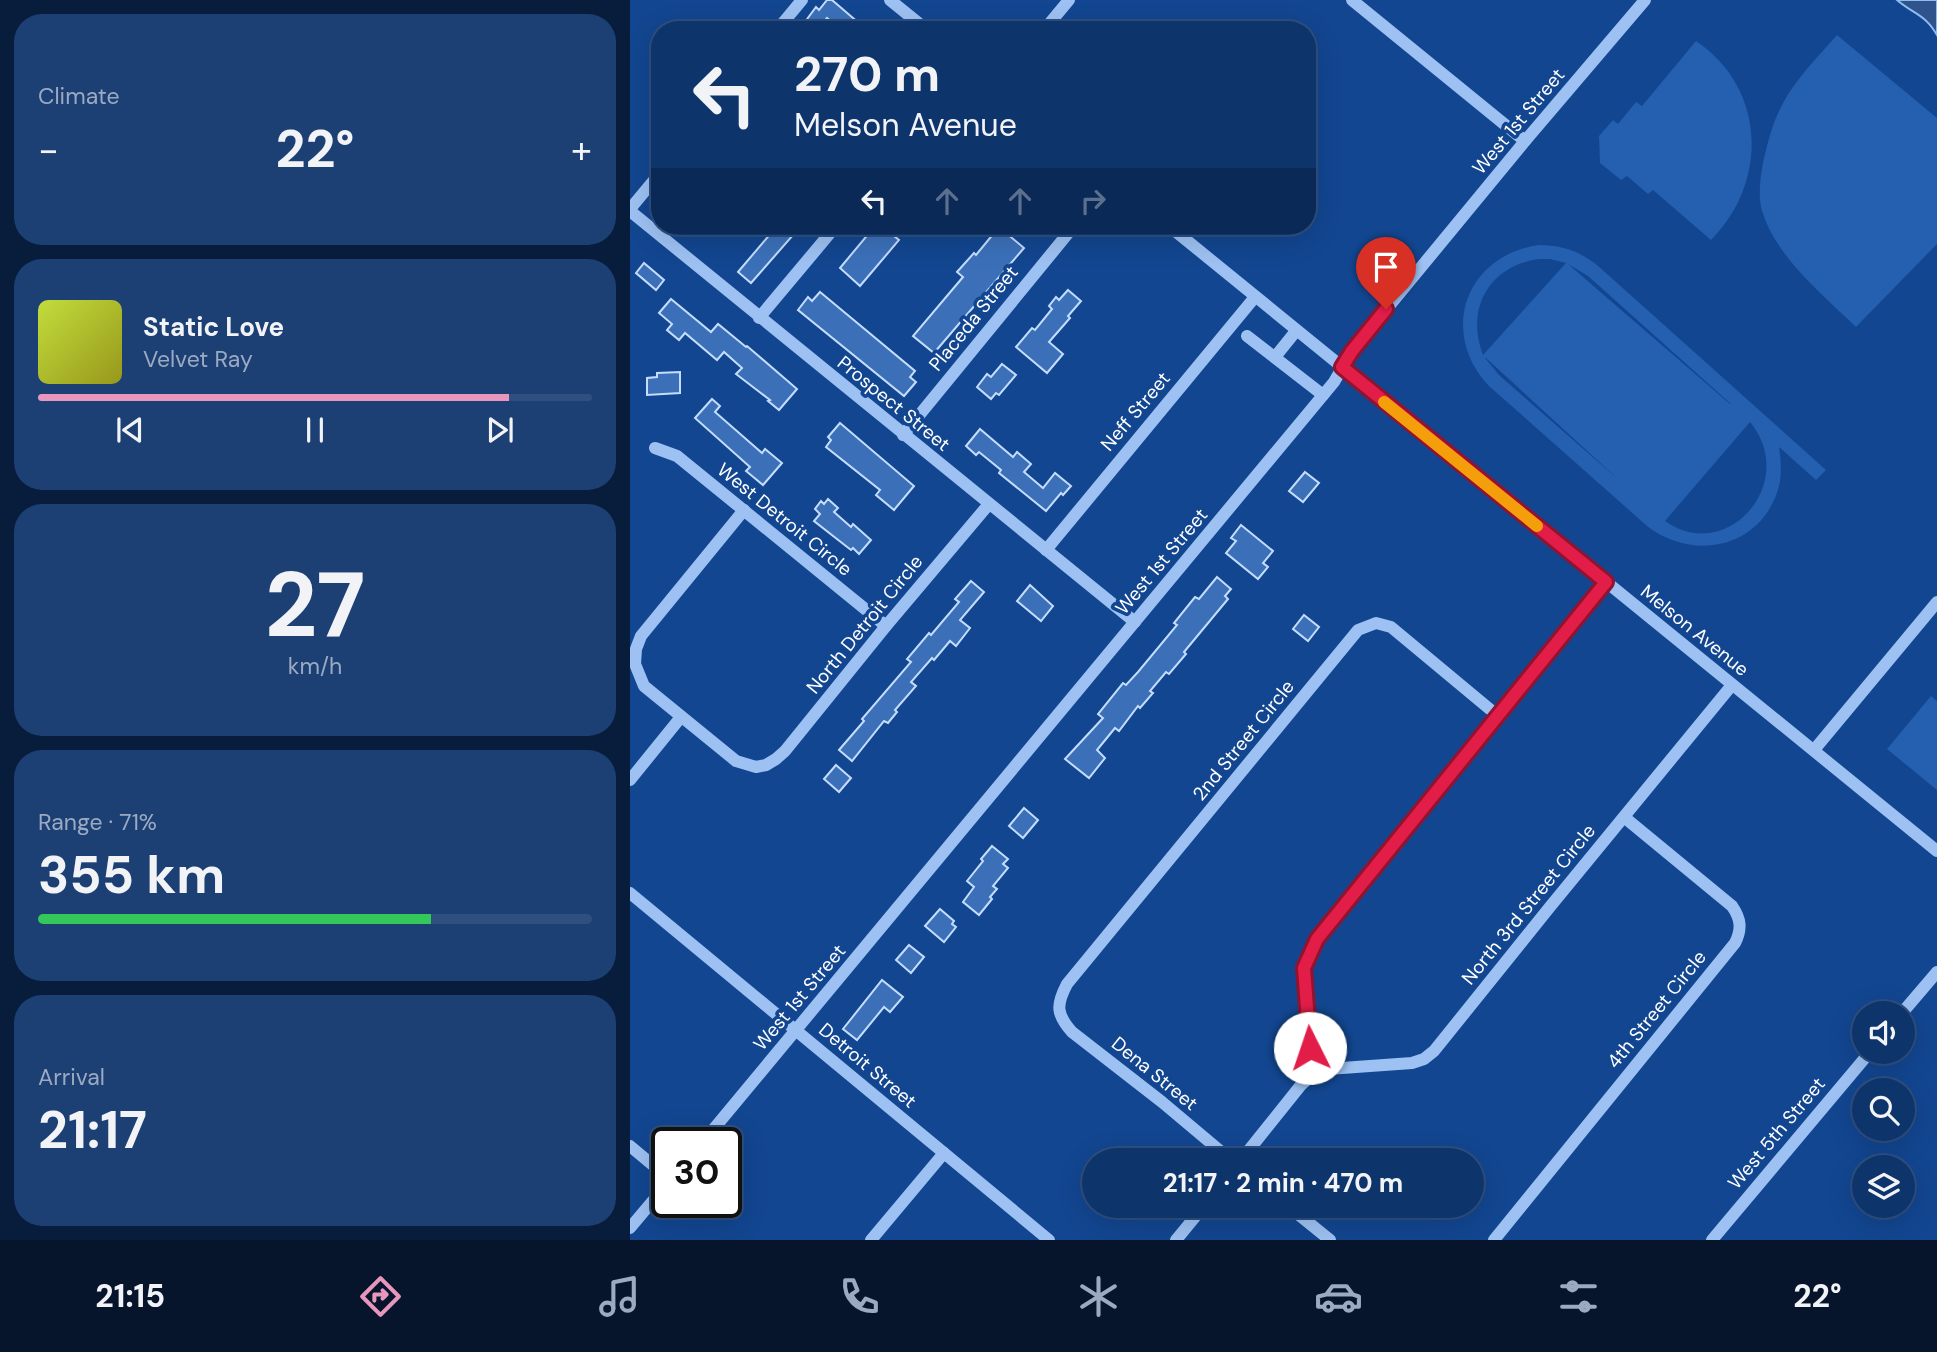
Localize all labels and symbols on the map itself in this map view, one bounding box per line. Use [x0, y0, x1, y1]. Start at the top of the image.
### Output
street label: West 1st Street [1467, 63, 1570, 180]
pin [1356, 237, 1416, 309]
street label: Placeda Street [923, 261, 1024, 376]
street label: Prospect Street [832, 350, 955, 457]
street label: Neff Street [1095, 367, 1176, 456]
street label: West Detroit Circle [712, 457, 857, 582]
street label: West 1st Street [1110, 503, 1213, 620]
street label: North Detroit Circle [801, 550, 928, 699]
street label: Melson Avenue [1635, 579, 1754, 682]
street label: 2nd Street Circle [1187, 675, 1300, 806]
street label: North 3rd Street Circle [1456, 819, 1601, 990]
street label: West 1st Street [748, 939, 851, 1056]
street label: 4th Street Circle [1601, 945, 1712, 1073]
position arrow [1273, 1011, 1347, 1085]
street label: Detroit Street [814, 1017, 922, 1113]
street label: Dena Street [1106, 1031, 1203, 1116]
street label: West 5th Street [1722, 1072, 1831, 1194]
speed limit sign: 30 [651, 1127, 742, 1218]

